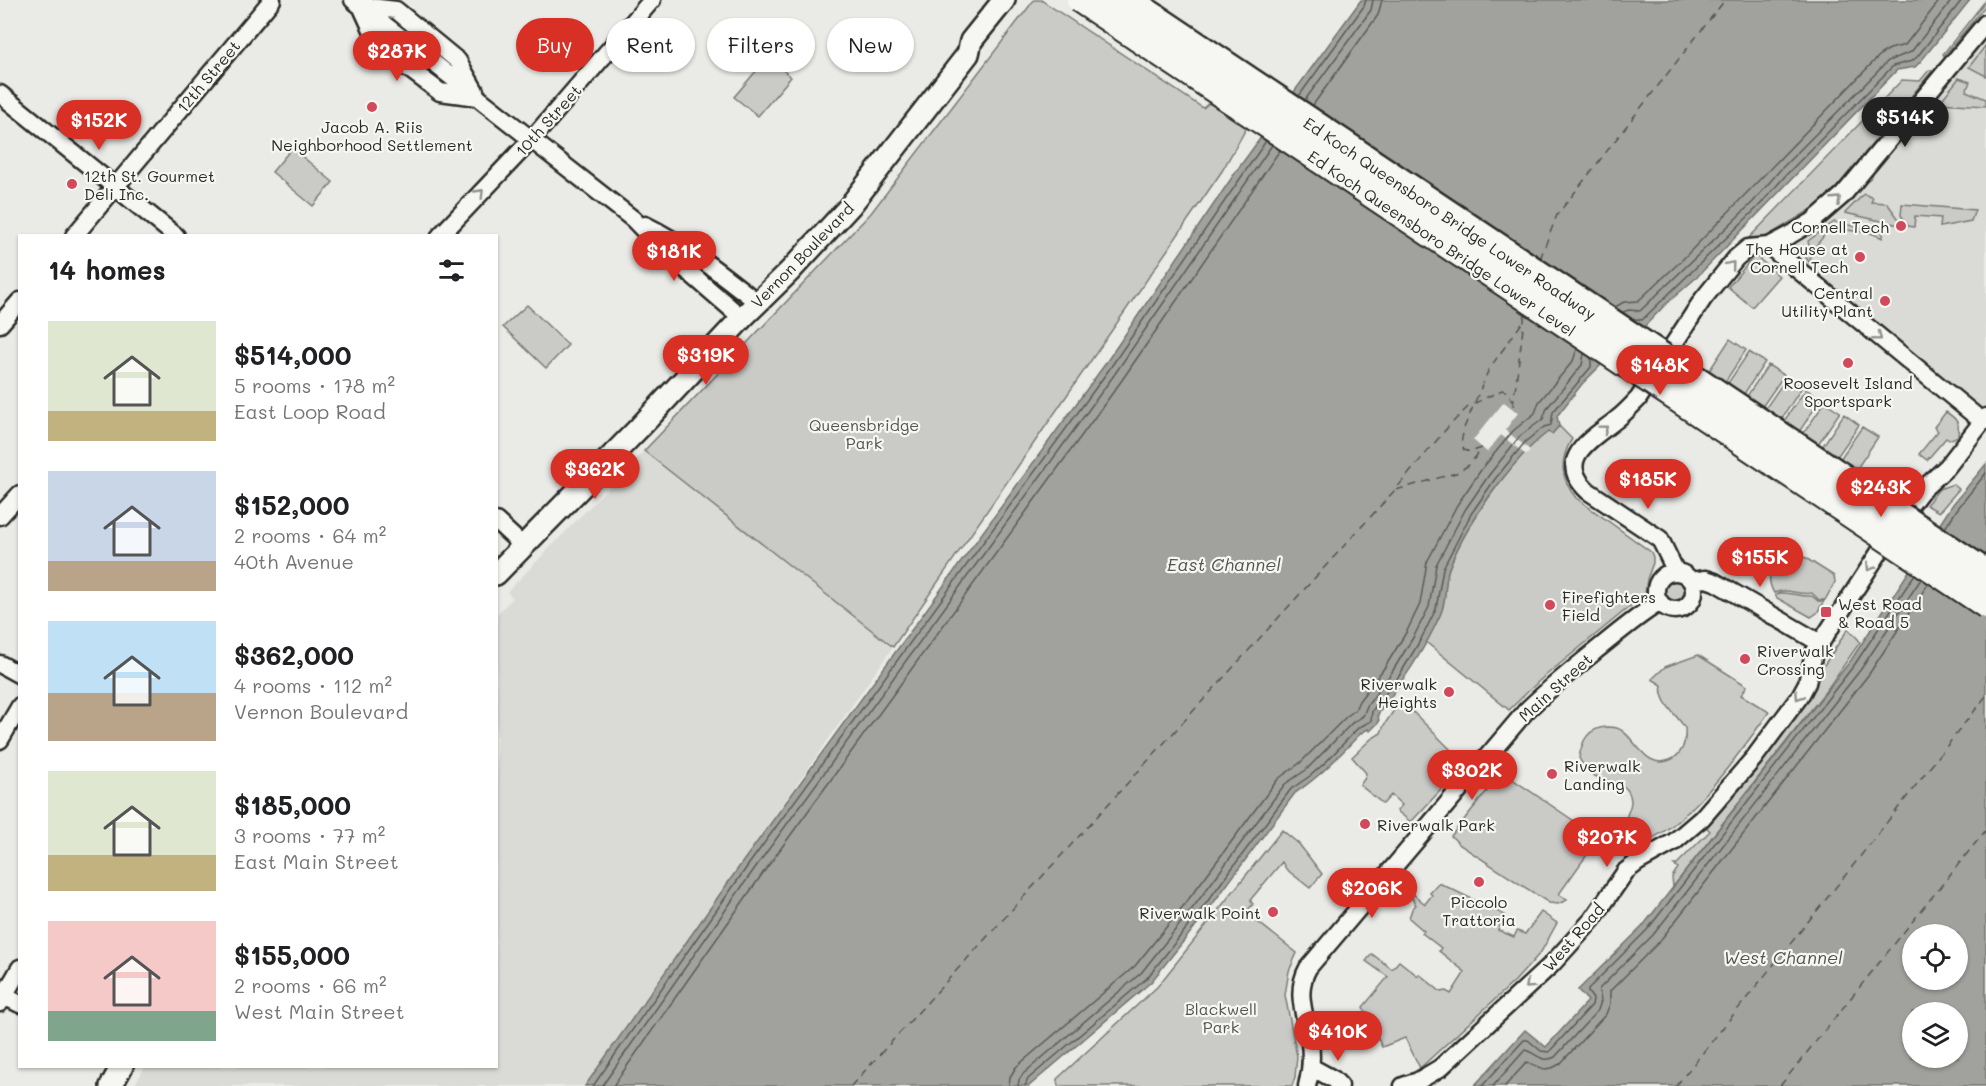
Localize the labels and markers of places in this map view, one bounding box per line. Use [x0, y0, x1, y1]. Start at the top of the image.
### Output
pin: $287K [355, 31, 439, 82]
pin: $514K [1863, 97, 1947, 148]
pin: $152K [57, 100, 141, 151]
marker: Jacob A. Riis Neighborhood Settlement [365, 100, 379, 114]
place label: Jacob A. Riis Neighborhood Settlement [271, 116, 473, 155]
place label: 12th St. Gourmet Deli Inc. [84, 165, 215, 204]
marker: 12th St. Gourmet Deli Inc. [65, 177, 79, 191]
place label: Cornell Tech [1791, 216, 1889, 237]
marker: Cornell Tech [1894, 219, 1908, 233]
pin: $181K [632, 231, 716, 282]
place label: The House at Cornell Tech [1746, 238, 1848, 277]
marker: The House at Cornell Tech [1853, 250, 1867, 264]
place label: Central Utility Plant [1781, 282, 1873, 321]
marker: Central Utility Plant [1878, 294, 1892, 308]
pin: $319K [664, 335, 748, 386]
pin: $148K [1618, 345, 1702, 396]
marker: Roosevelt Island Sportspark [1841, 356, 1855, 370]
place label: Roosevelt Island Sportspark [1783, 372, 1913, 411]
pin: $362K [553, 449, 637, 500]
pin: $185K [1606, 459, 1690, 510]
pin: $243K [1839, 467, 1923, 518]
pin: $155K [1718, 537, 1802, 588]
place label: Firefighters Field [1562, 586, 1656, 625]
place label: West Road & Road 5 [1838, 593, 1922, 632]
marker: Firefighters Field [1543, 598, 1557, 612]
marker: West Road & Road 5 [1819, 605, 1833, 619]
place label: Riverwalk Crossing [1757, 640, 1833, 679]
marker: Riverwalk Crossing [1738, 652, 1752, 666]
place label: Riverwalk Heights [1361, 673, 1437, 712]
marker: Riverwalk Heights [1442, 685, 1456, 699]
pin: $302K [1430, 750, 1514, 801]
place label: Riverwalk Landing [1564, 755, 1640, 794]
marker: Riverwalk Landing [1545, 767, 1559, 781]
place label: Riverwalk Park [1377, 814, 1495, 835]
marker: Riverwalk Park [1358, 817, 1372, 831]
pin: $207K [1565, 817, 1649, 868]
pin: $206K [1330, 868, 1414, 919]
marker: Piccolo Trattoria [1472, 875, 1486, 889]
place label: Piccolo Trattoria [1442, 891, 1516, 930]
place label: Riverwalk Point [1139, 902, 1261, 923]
marker: Riverwalk Point [1266, 905, 1280, 919]
pin: $410K [1296, 1011, 1380, 1062]

